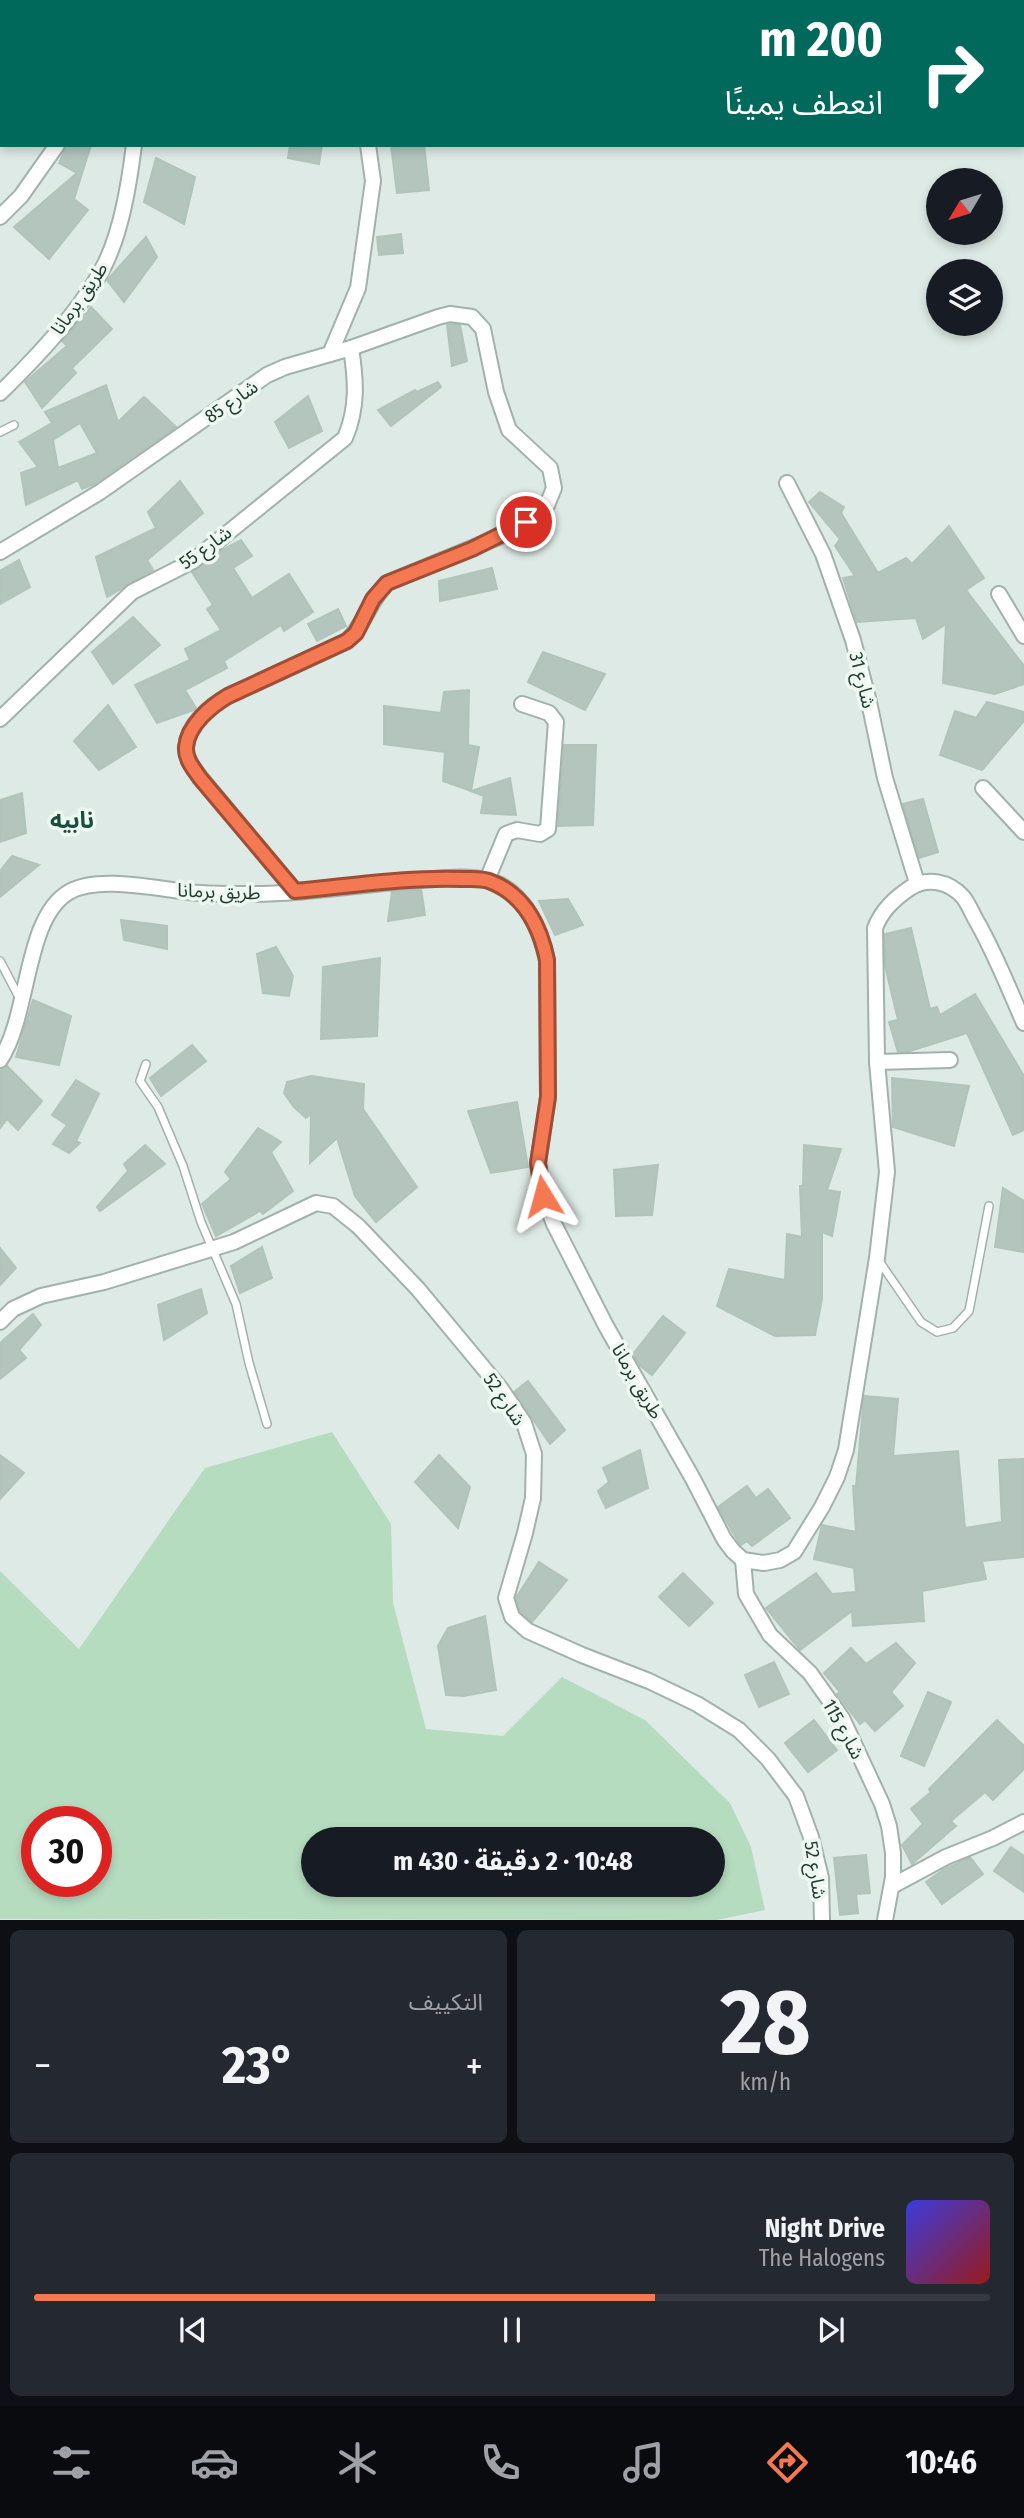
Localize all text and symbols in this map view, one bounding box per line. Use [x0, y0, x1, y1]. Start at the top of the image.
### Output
text: 200 m [759, 10, 883, 69]
icon: right [907, 28, 998, 119]
text: انعطف يمينًا [724, 84, 883, 122]
north arrow [926, 168, 1003, 245]
map controls [926, 168, 1003, 336]
street label: طريق برمانا [46, 257, 113, 339]
button: layers [926, 259, 1003, 336]
street label: شارع 85 [200, 375, 263, 430]
pin [496, 492, 556, 552]
icon: arrive [507, 503, 545, 541]
street label: شارع 55 [175, 521, 237, 576]
street label: شارع 31 [843, 650, 881, 711]
district label: نابيه [50, 806, 94, 834]
street label: طريق برمانا [177, 879, 261, 904]
position arrow [506, 1159, 580, 1233]
street label: طريق برمانا [607, 1339, 668, 1423]
street label: شارع 52 [477, 1369, 530, 1431]
street label: شارع 115 [816, 1695, 869, 1764]
speed limit sign: 30 [21, 1806, 112, 1897]
street label: شارع 52 [798, 1839, 831, 1901]
text: 10:48 · 2 دقيقة · 430 m [393, 1846, 633, 1877]
text: 28 [720, 1968, 811, 2077]
text: التكييف [409, 1988, 483, 2016]
text: 23° [222, 2034, 295, 2097]
text: − [34, 2043, 51, 2089]
text: + [466, 2043, 483, 2089]
text: km/h [740, 2068, 791, 2096]
text: Night Drive [765, 2213, 885, 2244]
text: The Halogens [759, 2244, 885, 2272]
icon: previous [174, 2311, 212, 2349]
icon: pause [493, 2311, 531, 2349]
icon: next [812, 2311, 850, 2349]
icon: filters [47, 2438, 96, 2487]
icon: car [190, 2438, 239, 2487]
icon: climate [333, 2438, 382, 2487]
icon: phone [476, 2438, 525, 2487]
icon: music [619, 2438, 668, 2487]
icon: directions [763, 2438, 812, 2487]
text: 10:46 [906, 2443, 977, 2481]

